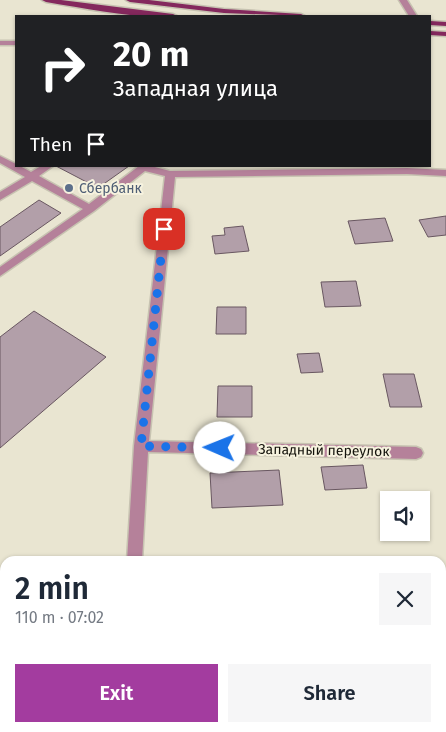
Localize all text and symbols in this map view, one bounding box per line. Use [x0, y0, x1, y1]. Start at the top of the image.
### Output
text: 20 m [113, 33, 189, 75]
icon: right [30, 35, 95, 100]
text: Западная улица [113, 75, 278, 102]
icon: arrive [82, 130, 110, 158]
text: Then [30, 133, 72, 156]
place label: Сбербанк [79, 180, 143, 197]
marker: Сбербанк [63, 182, 75, 194]
pin [143, 208, 185, 250]
icon: arrive [150, 215, 178, 243]
position arrow [193, 421, 245, 473]
street label: Западный переулок [258, 441, 391, 460]
map controls [380, 491, 430, 541]
button: sound [380, 491, 430, 541]
text: 2 min [15, 571, 89, 607]
button: close [379, 573, 431, 625]
text: 110 m · 07:02 [15, 608, 104, 627]
button: Exit [15, 664, 218, 722]
button: Share [228, 664, 431, 722]

